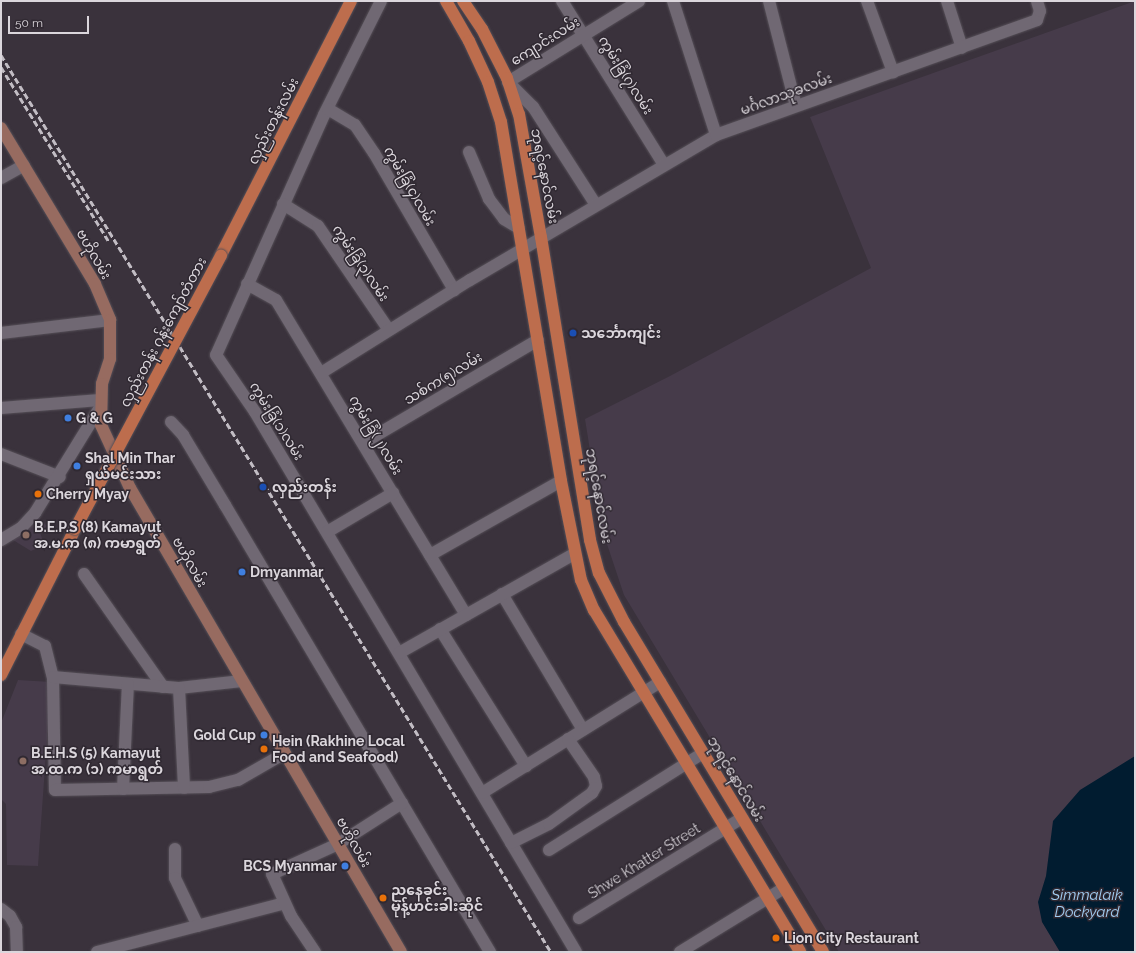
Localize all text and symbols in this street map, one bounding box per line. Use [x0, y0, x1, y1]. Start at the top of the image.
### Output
scale bar [10, 8, 91, 34]
street label: ကျောင်းလမ်း [507, 13, 583, 69]
text: 50 m [15, 16, 43, 30]
street label: ကွမ်းခြံ(၇)လမ်း [595, 33, 657, 117]
street label: မင်္ဂလာသုခလမ်း [738, 70, 834, 118]
street label: လှည်းတန်းလမ်း [244, 75, 302, 167]
street label: ဘုရင့်နောင်လမ်း [528, 127, 562, 225]
street label: ကွမ်းခြံ(၄)လမ်း [380, 143, 440, 229]
street label: ကွမ်းခြံ(၃)လမ်း [329, 221, 393, 305]
street label: ဗဟိုလမ်း [73, 226, 115, 282]
street label: လှည်းတန်း ဂုန်းကျော်တံတား [116, 254, 210, 410]
place label: သင်္ဘောကျင်း [581, 325, 661, 341]
marker: သင်္ဘောကျင်း [568, 328, 578, 338]
street label: သစ်က(၅)လမ်း [401, 348, 485, 408]
street label: ကွမ်းခြံ(၁)လမ်း [246, 379, 308, 463]
street label: ကွမ်းခြံ(၂)လမ်း [346, 392, 406, 478]
place label: G & G [76, 410, 113, 426]
marker: G & G [63, 413, 73, 423]
street label: ဘုရင့်နောင်လမ်း [582, 447, 616, 545]
place label: Shal Min Thar ရှယ်မင်းသား [85, 450, 176, 482]
marker: Shal Min Thar ရှယ်မင်းသား [72, 461, 82, 471]
place label: လှည်းတန်း [272, 479, 337, 495]
marker: လှည်းတန်း [257, 481, 269, 493]
place label: Cherry Myay [46, 486, 129, 502]
marker: Cherry Myay [33, 489, 43, 499]
place label: B.E.P.S (8) Kamayut အ.မ.က (၈) ကမာရွတ် [34, 519, 161, 552]
marker: B.E.P.S (8) Kamayut အ.မ.က (၈) ကမာရွတ် [21, 530, 31, 540]
street label: ဗဟိုလမ်း [169, 534, 211, 590]
place label: Dmyanmar [250, 564, 323, 580]
marker: Dmyanmar [237, 567, 247, 577]
place label: Gold Cup [193, 727, 256, 743]
marker: Gold Cup [259, 730, 269, 740]
place label: Hein (Rakhine Local Food and Seafood) [272, 733, 405, 766]
street label: ဘုရင့်နောင်လမ်း [704, 733, 768, 825]
marker: Hein (Rakhine Local Food and Seafood) [259, 744, 269, 754]
place label: B.E.H.S (5) Kamayut အ.ထ.က (၁) ကမာရွတ် [31, 745, 163, 778]
marker: B.E.H.S (5) Kamayut အ.ထ.က (၁) ကမာရွတ် [18, 756, 28, 766]
street label: ဗဟိုလမ်း [333, 814, 375, 870]
street label: Shwe Khatter Street [585, 820, 703, 902]
place label: BCS Myanmar [243, 858, 337, 874]
marker: BCS Myanmar [340, 861, 350, 871]
place label: ညနေခင်း မုန့်ဟင်းခါးဆိုင် [391, 882, 483, 914]
water label: Simmalaik Dockyard [1051, 886, 1123, 921]
marker: ညနေခင်း မုန့်ဟင်းခါးဆိုင် [378, 893, 388, 903]
place label: Lion City Restaurant [784, 930, 919, 946]
marker: Lion City Restaurant [771, 933, 781, 943]

